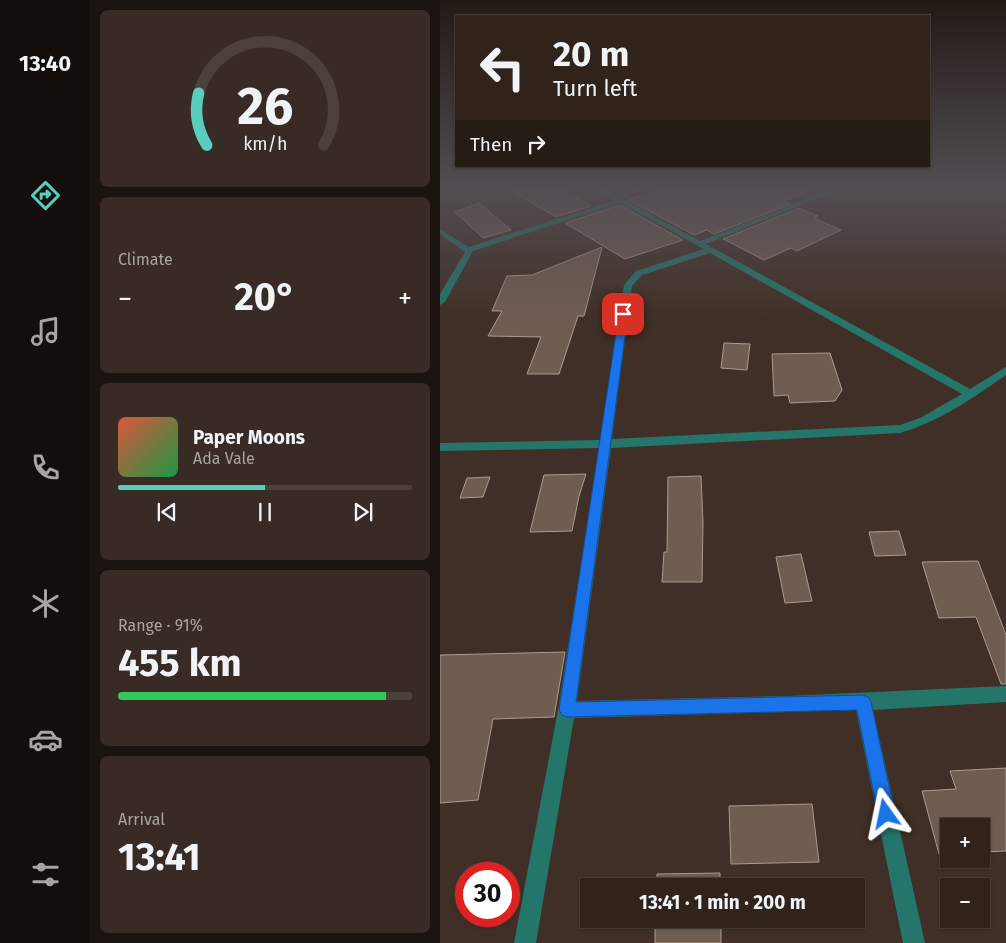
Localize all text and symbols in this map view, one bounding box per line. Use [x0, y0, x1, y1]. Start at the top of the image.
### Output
text: 20 m [553, 33, 629, 75]
icon: left [470, 35, 535, 100]
text: 13:40 [19, 50, 71, 77]
text: 26 [237, 75, 293, 138]
text: Turn left [553, 75, 637, 102]
icon: right [522, 130, 550, 158]
text: km/h [243, 133, 287, 155]
text: Then [470, 133, 512, 156]
icon: directions [28, 178, 63, 213]
text: Climate [118, 250, 173, 269]
text: 20° [234, 274, 296, 320]
text: − [118, 282, 132, 315]
text: + [398, 282, 412, 315]
pin [602, 293, 644, 335]
icon: arrive [609, 300, 637, 328]
icon: music [28, 314, 63, 349]
text: Paper Moons [193, 426, 305, 449]
text: Ada Vale [193, 449, 255, 468]
icon: phone [28, 450, 63, 485]
icon: previous [153, 498, 181, 526]
icon: pause [251, 498, 279, 526]
icon: next [349, 498, 377, 526]
icon: climate [28, 586, 63, 621]
text: Range · 91% [118, 616, 203, 635]
text: 455 km [118, 640, 242, 686]
icon: car [28, 722, 63, 757]
position arrow [859, 787, 911, 839]
text: Arrival [118, 810, 165, 829]
map controls [940, 818, 990, 928]
button: + [940, 818, 990, 868]
text: 13:41 [118, 834, 201, 880]
icon: filters [28, 857, 63, 892]
speed limit sign: 30 [455, 862, 520, 927]
button: − [940, 878, 990, 928]
text: 13:41 · 1 min · 200 m [639, 891, 806, 914]

